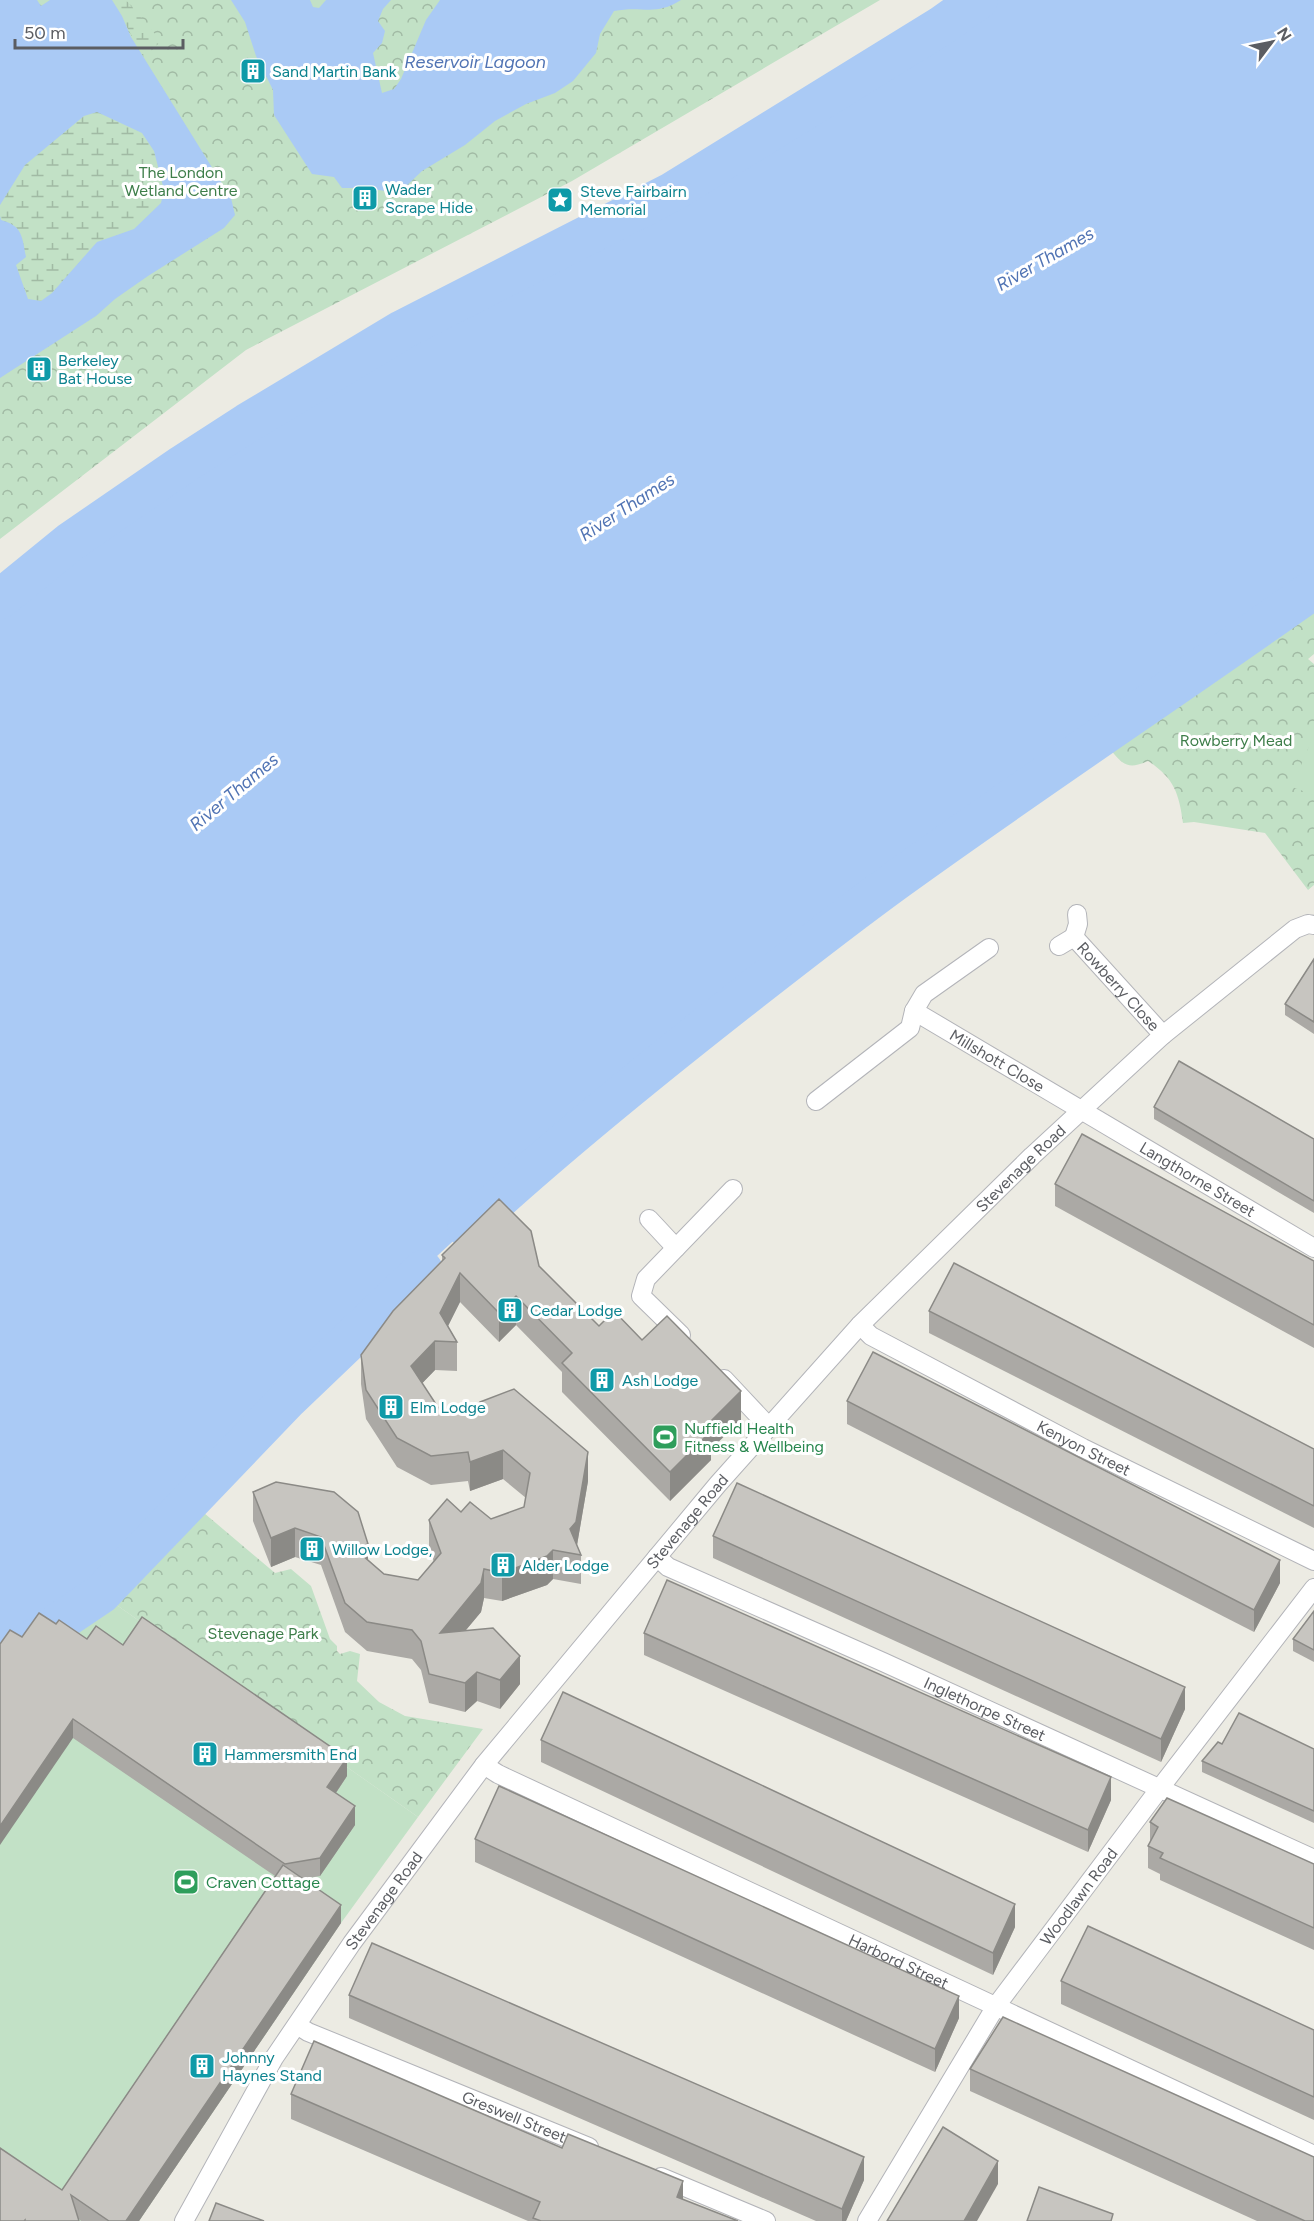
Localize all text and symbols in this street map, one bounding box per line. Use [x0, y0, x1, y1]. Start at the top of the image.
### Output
scale bar [15, 12, 183, 50]
north arrow [1242, 12, 1302, 72]
text: 50 m [24, 22, 66, 44]
text: N [1273, 24, 1296, 45]
water label: Reservoir Lagoon [404, 51, 546, 73]
building icon: Sand Martin Bank [238, 56, 268, 86]
place label: Sand Martin Bank [272, 62, 397, 81]
park label: The London Wetland Centre [125, 163, 238, 200]
place label: Wader Scrape Hide [385, 180, 473, 217]
place label: Steve Fairbairn Memorial [580, 182, 687, 219]
building icon: Wader Scrape Hide [350, 183, 380, 213]
place icon: Steve Fairbairn Memorial [545, 185, 575, 215]
water label: River Thames [992, 222, 1098, 296]
place label: Berkeley Bat House [58, 351, 133, 388]
building icon: Berkeley Bat House [24, 354, 54, 384]
water label: River Thames [575, 468, 679, 546]
park label: Rowberry Mead [1180, 731, 1292, 750]
water label: River Thames [185, 748, 283, 836]
street label: Rowberry Close [1073, 938, 1164, 1035]
street label: Millshott Close [946, 1025, 1048, 1096]
street label: Stevenage Road [972, 1121, 1069, 1216]
street label: Langthorne Street [1136, 1137, 1259, 1221]
building icon: Cedar Lodge [495, 1295, 525, 1325]
place label: Cedar Lodge [530, 1301, 623, 1320]
building icon: Ash Lodge [587, 1365, 617, 1395]
place label: Ash Lodge [622, 1371, 699, 1390]
building icon: Elm Lodge [376, 1392, 406, 1422]
place label: Elm Lodge [410, 1398, 486, 1417]
street label: Kenyon Street [1034, 1416, 1134, 1479]
place label: Nuffield Health Fitness & Wellbeing [684, 1419, 824, 1456]
sports icon: Nuffield Health Fitness & Wellbeing [650, 1422, 680, 1452]
street label: Stevenage Road [642, 1470, 732, 1572]
building icon: Willow Lodge, [297, 1534, 327, 1564]
place label: Willow Lodge, [332, 1540, 432, 1559]
building icon: Alder Lodge [488, 1550, 518, 1580]
place label: Alder Lodge [522, 1556, 609, 1575]
park label: Stevenage Park [208, 1624, 319, 1643]
street label: Inglethorpe Street [921, 1673, 1049, 1745]
building icon: Hammersmith End [190, 1739, 220, 1769]
place label: Hammersmith End [224, 1745, 357, 1764]
street label: Woodlawn Road [1036, 1844, 1121, 1949]
street label: Stevenage Road [341, 1848, 426, 1953]
sports icon: Craven Cottage [171, 1867, 201, 1897]
place label: Craven Cottage [206, 1873, 320, 1892]
street label: Harbord Street [846, 1930, 952, 1993]
place label: Johnny Haynes Stand [222, 2048, 322, 2085]
building icon: Johnny Haynes Stand [187, 2051, 217, 2081]
street label: Greswell Street [459, 2087, 569, 2146]

